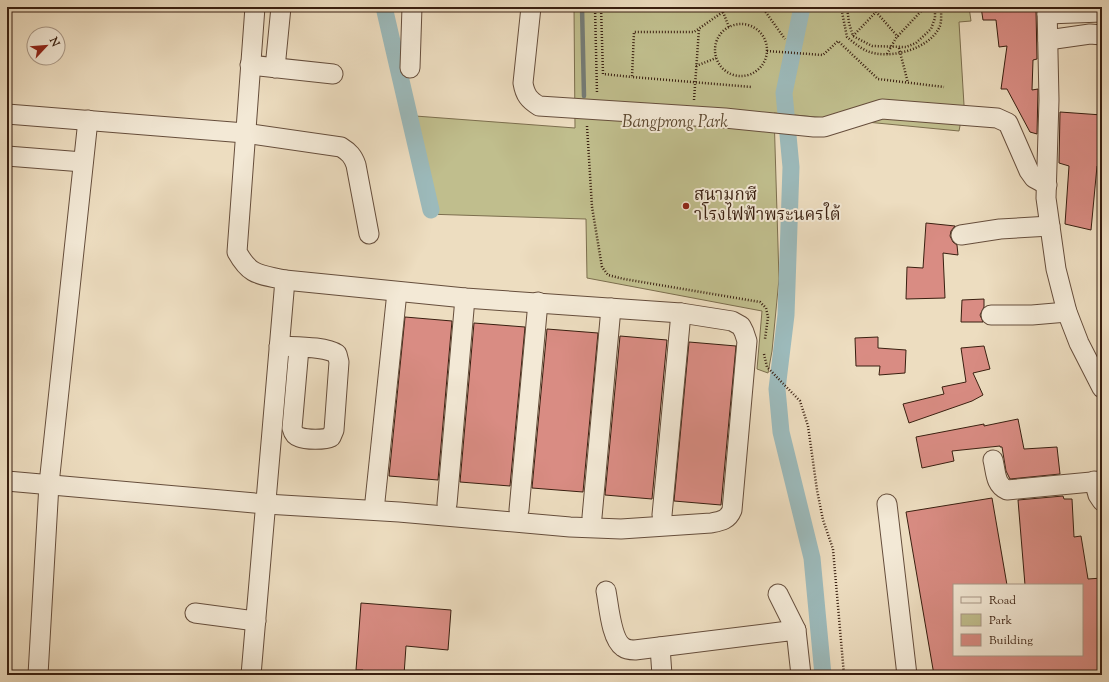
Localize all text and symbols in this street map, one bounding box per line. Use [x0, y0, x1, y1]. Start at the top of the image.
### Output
north arrow [26, 26, 66, 66]
text: N [45, 34, 63, 50]
park label: Bangprong Park [622, 111, 728, 135]
place label: สนามกฬี าโรงไฟฟ้าพระนครใต้ [694, 184, 841, 228]
marker: สนามกฬี าโรงไฟฟ้าพระนครใต้ [681, 201, 691, 211]
legend [953, 584, 1083, 656]
text: Road [989, 592, 1016, 610]
text: Park [989, 612, 1012, 630]
text: Building [989, 632, 1033, 650]

